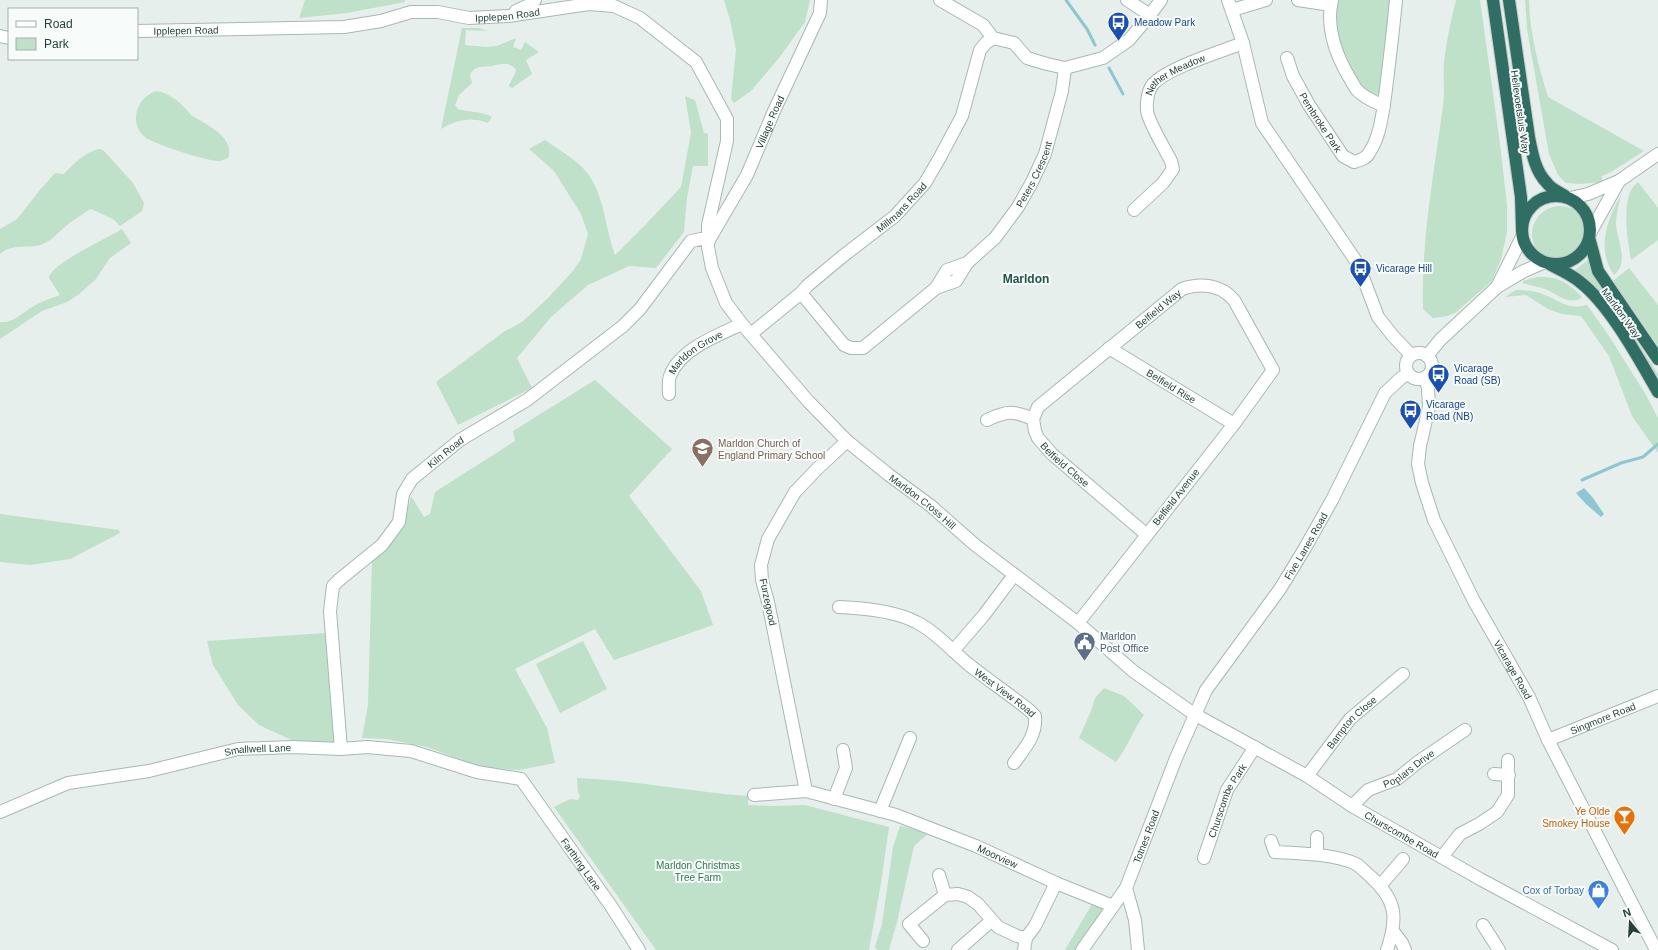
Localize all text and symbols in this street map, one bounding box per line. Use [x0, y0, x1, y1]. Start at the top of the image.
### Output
street label: Ipplepen Road [475, 6, 541, 23]
legend [8, 8, 138, 60]
bus stop icon: Meadow Park [1106, 9, 1132, 42]
text: Road [44, 17, 73, 31]
place label: Meadow Park [1134, 17, 1196, 28]
street label: Ipplepen Road [153, 24, 219, 36]
text: Park [44, 37, 70, 51]
street label: Nether Meadow [1143, 52, 1207, 97]
street label: Hellevoetsluis Way [1509, 70, 1531, 154]
street label: Pembroke Park [1298, 90, 1345, 155]
street label: Village Road [753, 94, 786, 150]
street label: Peters Crescent [1014, 140, 1054, 209]
street label: Millmans Road [874, 180, 929, 234]
bus stop icon: Vicarage Hill [1347, 255, 1373, 288]
place label: Vicarage Hill [1376, 263, 1432, 274]
district label: Marldon [1003, 272, 1049, 286]
street label: Marldon Way [1599, 286, 1643, 340]
street label: Belfield Way [1133, 287, 1183, 331]
street label: Marldon Grove [666, 328, 725, 376]
bus stop icon: Vicarage Road (SB) [1426, 361, 1452, 394]
place label: Vicarage Road (SB) [1454, 363, 1501, 386]
street label: Belfield Rise [1145, 367, 1198, 405]
bus stop icon: Vicarage Road (NB) [1398, 397, 1424, 430]
place label: Vicarage Road (NB) [1426, 399, 1473, 422]
street label: Kiln Road [425, 434, 465, 470]
school or university icon: Marldon Church of England Primary School [689, 436, 715, 469]
place label: Marldon Church of England Primary School [718, 438, 825, 461]
street label: Belfield Close [1039, 440, 1092, 489]
street label: Belfield Avenue [1150, 466, 1202, 527]
street label: Marldon Cross Hill [887, 472, 958, 531]
street label: Five Lanes Road [1282, 510, 1329, 581]
street label: Furzegood [758, 577, 778, 627]
public building icon: Marldon Post Office [1072, 629, 1098, 662]
place label: Marldon Post Office [1100, 631, 1149, 654]
street label: Vicarage Road [1492, 638, 1534, 701]
street label: West View Road [973, 666, 1038, 719]
street label: Bampton Close [1324, 693, 1379, 751]
street label: Singmore Road [1568, 700, 1637, 736]
street label: Smallwell Lane [223, 742, 292, 758]
street label: Poplars Drive [1381, 747, 1437, 789]
street label: Churscombe Park [1206, 761, 1249, 839]
bar icon: Ye Olde Smokey House [1612, 804, 1638, 837]
place label: Ye Olde Smokey House [1542, 806, 1610, 829]
street label: Totnes Road [1131, 809, 1161, 865]
street label: Churscombe Road [1363, 809, 1441, 860]
street label: Farthing Lane [559, 836, 604, 893]
street label: Moorview [976, 842, 1020, 870]
park label: Marldon Christmas Tree Farm [656, 860, 740, 883]
shop icon: Cox of Torbay [1586, 877, 1612, 910]
place label: Cox of Torbay [1522, 885, 1584, 896]
north arrow [1610, 902, 1650, 942]
text: N [1621, 906, 1633, 919]

